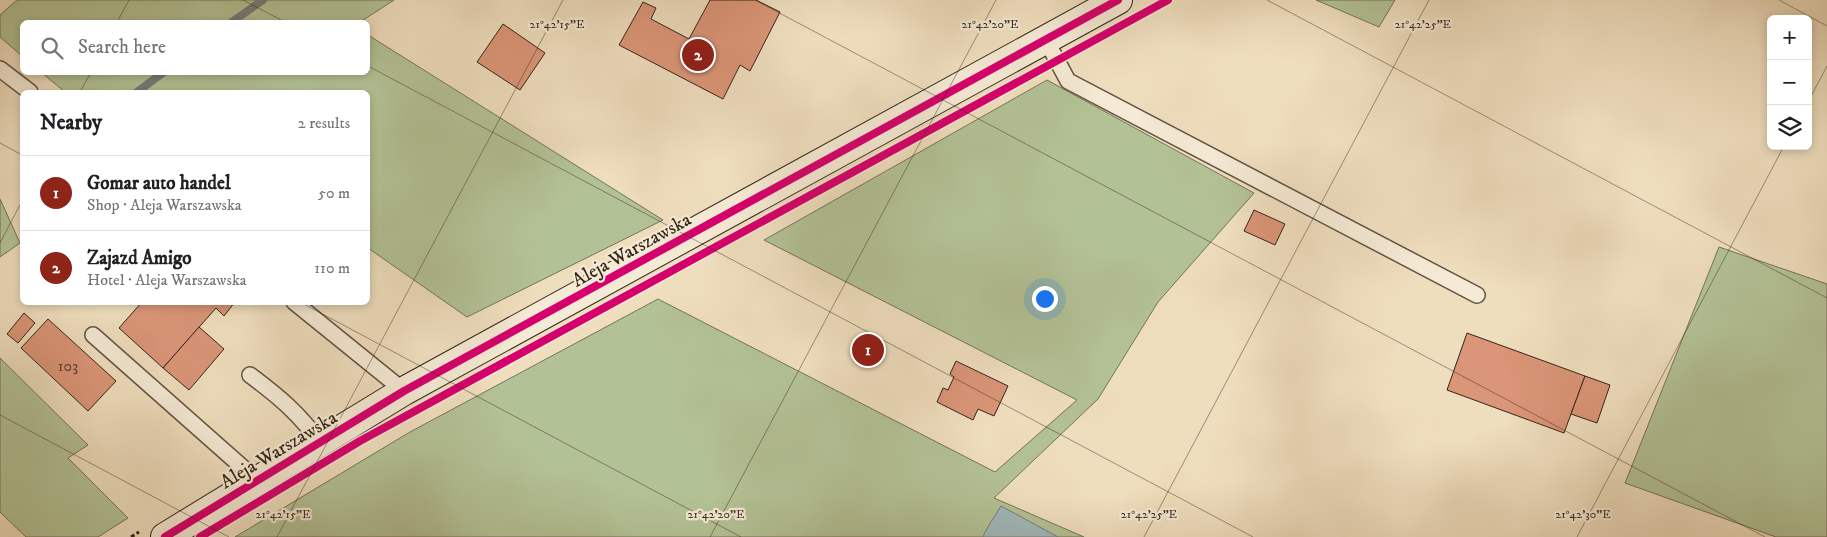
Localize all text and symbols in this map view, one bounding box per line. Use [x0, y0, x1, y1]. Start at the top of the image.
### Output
map controls [1767, 15, 1812, 150]
button: + [1767, 15, 1812, 60]
text: 21°42'15"E [530, 17, 585, 32]
text: 21°42'20"E [962, 17, 1019, 32]
text: 21°42'25"E [1395, 17, 1452, 32]
search box [20, 20, 370, 75]
icon: search [38, 34, 66, 62]
text: Search here [78, 36, 166, 59]
pin: 2 [682, 36, 714, 74]
button: − [1767, 60, 1812, 105]
button: layers [1767, 105, 1812, 150]
text: Nearby [40, 110, 102, 136]
text: 2 results [298, 113, 350, 133]
text: Gomar auto handel [87, 172, 231, 195]
text: 1 [53, 183, 59, 203]
text: 50 m [318, 183, 350, 203]
text: Shop · Aleja Warszawska [87, 195, 242, 215]
street label: Aleja Warszawska [568, 208, 695, 292]
text: Zajazd Amigo [87, 247, 191, 270]
text: 2 [52, 258, 60, 278]
text: 110 m [314, 258, 350, 278]
text: Hotel · Aleja Warszawska [87, 270, 247, 290]
your location [1032, 286, 1058, 312]
pin: 1 [852, 331, 884, 369]
house number: 103 [58, 356, 78, 376]
street label: Aleja Warszawska [216, 406, 341, 494]
text: 21°42'15"E [256, 507, 311, 522]
text: 21°42'20"E [688, 507, 745, 522]
text: 21°42'25"E [1121, 507, 1178, 522]
text: 21°42'30"E [1555, 507, 1611, 522]

